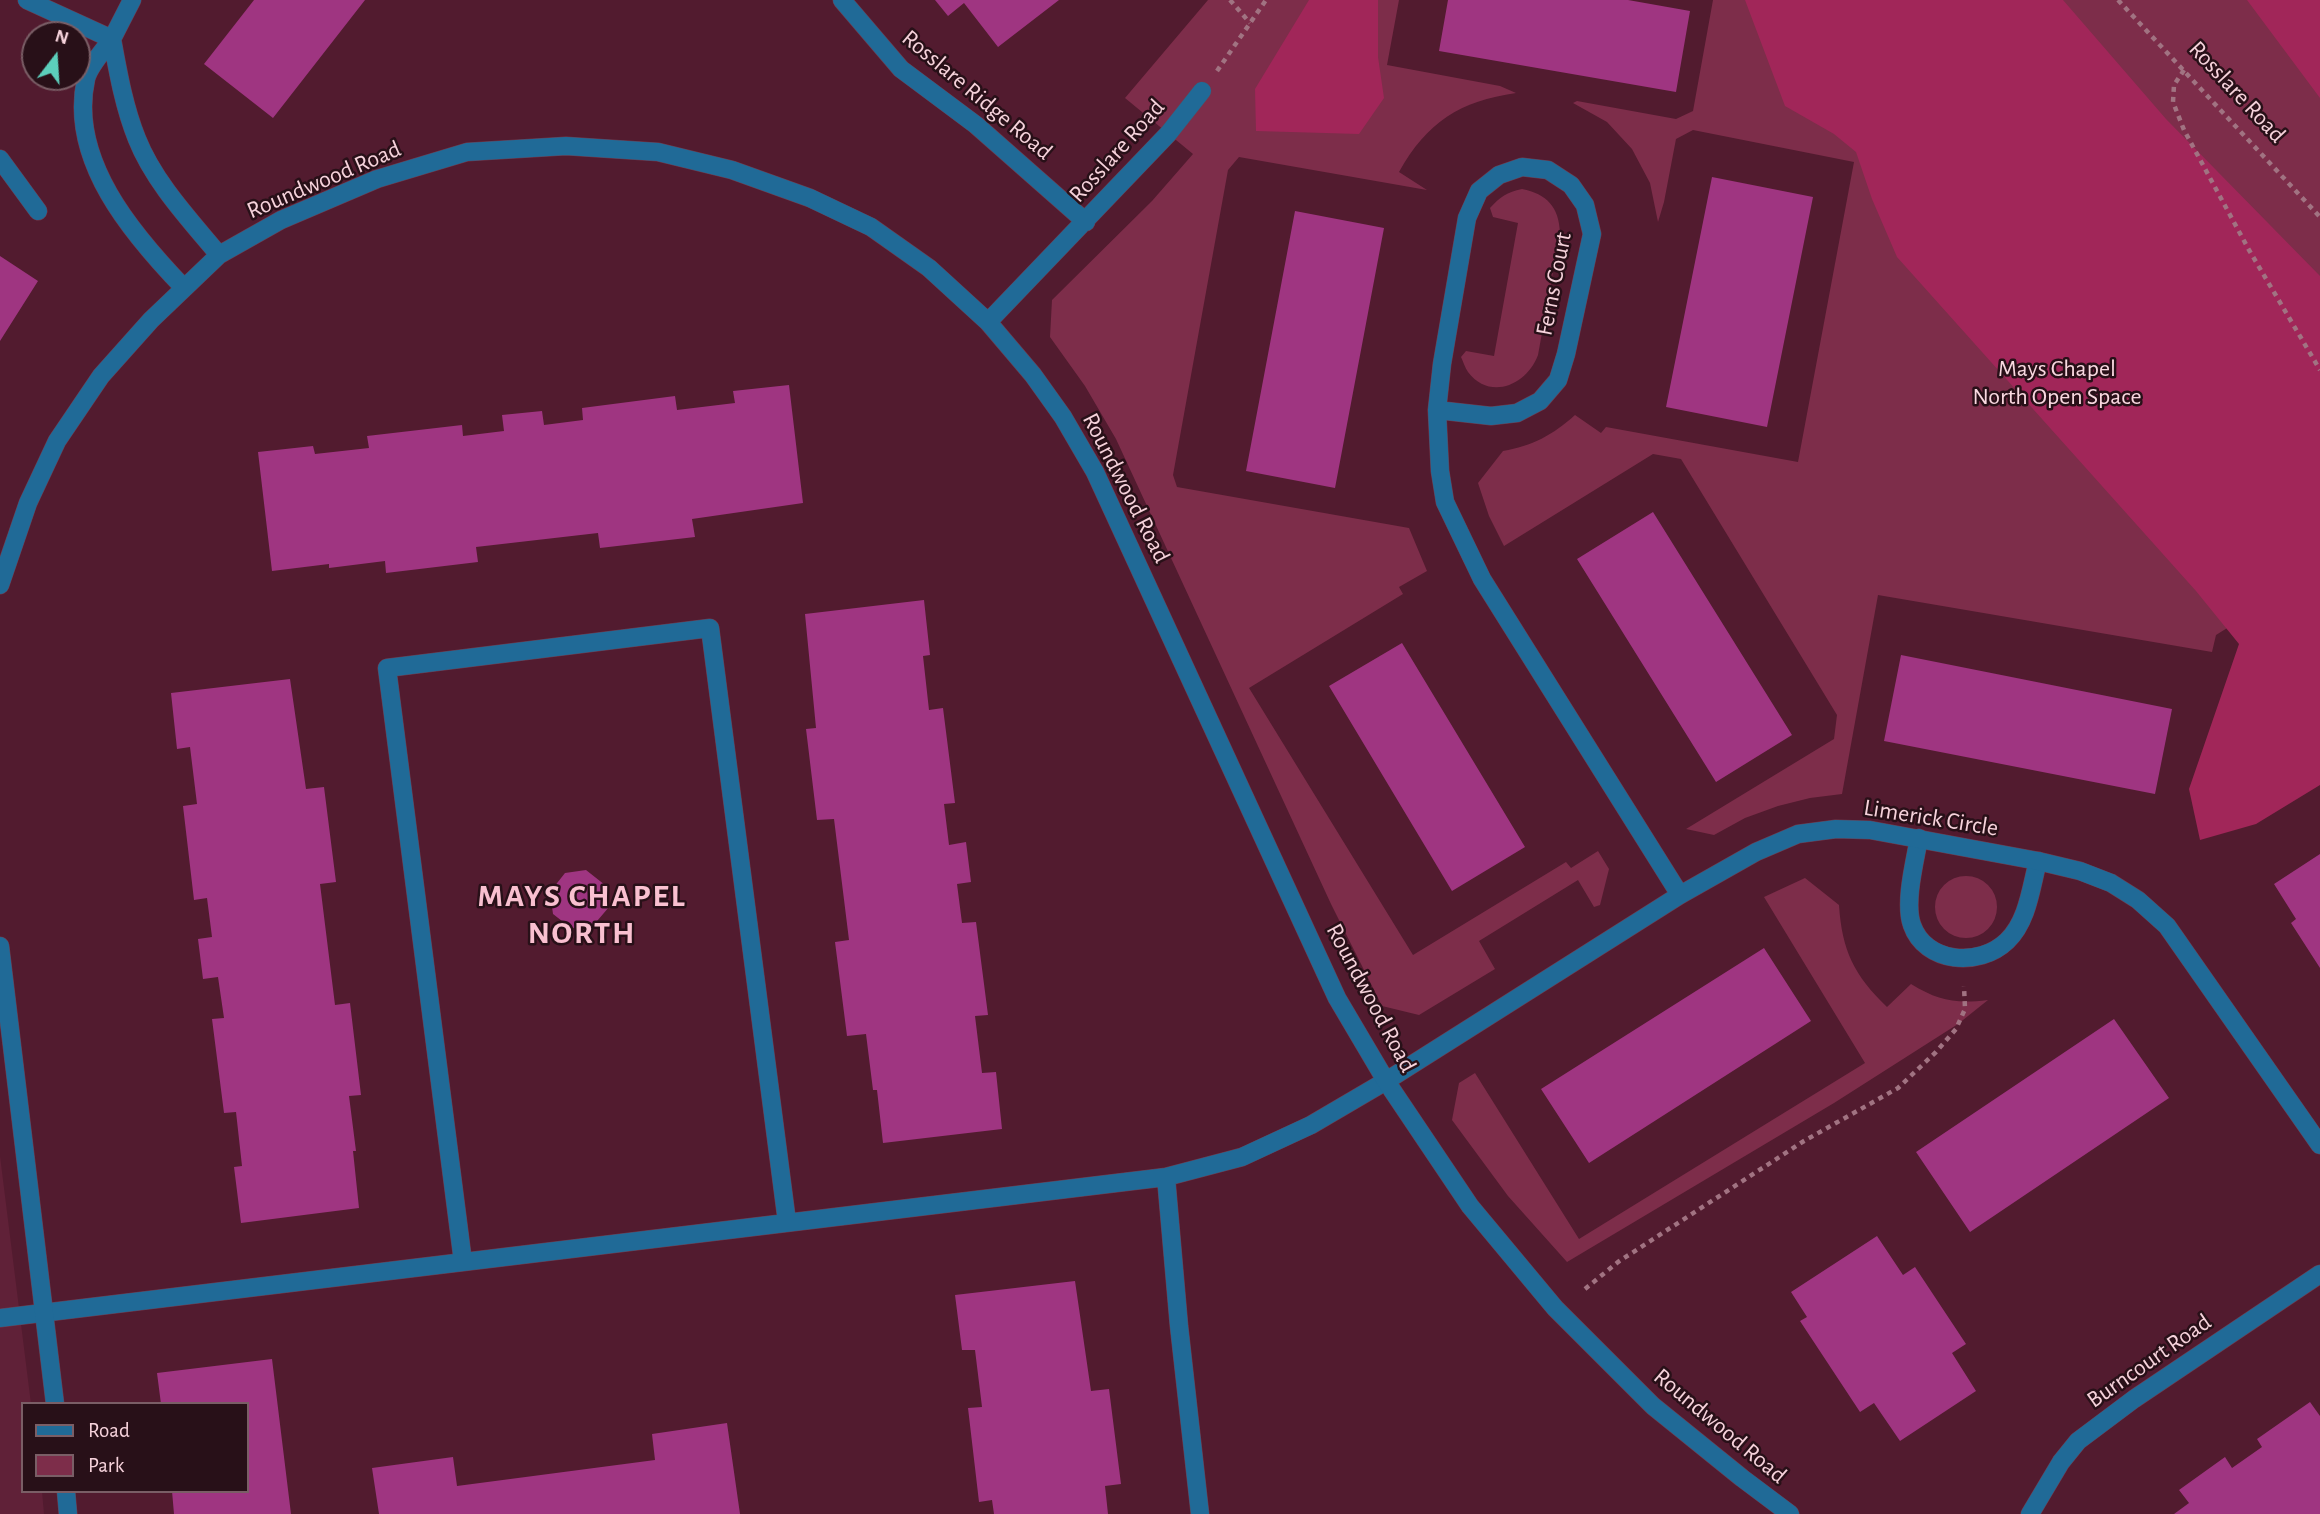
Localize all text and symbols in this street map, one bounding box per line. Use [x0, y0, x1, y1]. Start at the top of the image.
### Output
north arrow [21, 21, 91, 91]
street label: Rosslare Ridge Road [896, 24, 1058, 166]
text: N [53, 26, 71, 48]
street label: Rosslare Road [2182, 35, 2292, 149]
street label: Rosslare Road [1063, 93, 1171, 209]
street label: Roundwood Road [243, 135, 405, 225]
street label: Ferns Court [1530, 230, 1578, 338]
park label: Mays Chapel North Open Space [1972, 355, 2142, 411]
street label: Roundwood Road [1076, 408, 1176, 568]
street label: Limerick Circle [1862, 793, 2000, 843]
district label: MAYS CHAPEL NORTH [479, 877, 685, 952]
street label: Roundwood Road [1320, 919, 1422, 1077]
street label: Burncourt Road [2081, 1308, 2217, 1414]
street label: Roundwood Road [1648, 1362, 1792, 1490]
legend [21, 1402, 248, 1493]
text: Road [88, 1420, 130, 1441]
text: Park [88, 1455, 124, 1476]

